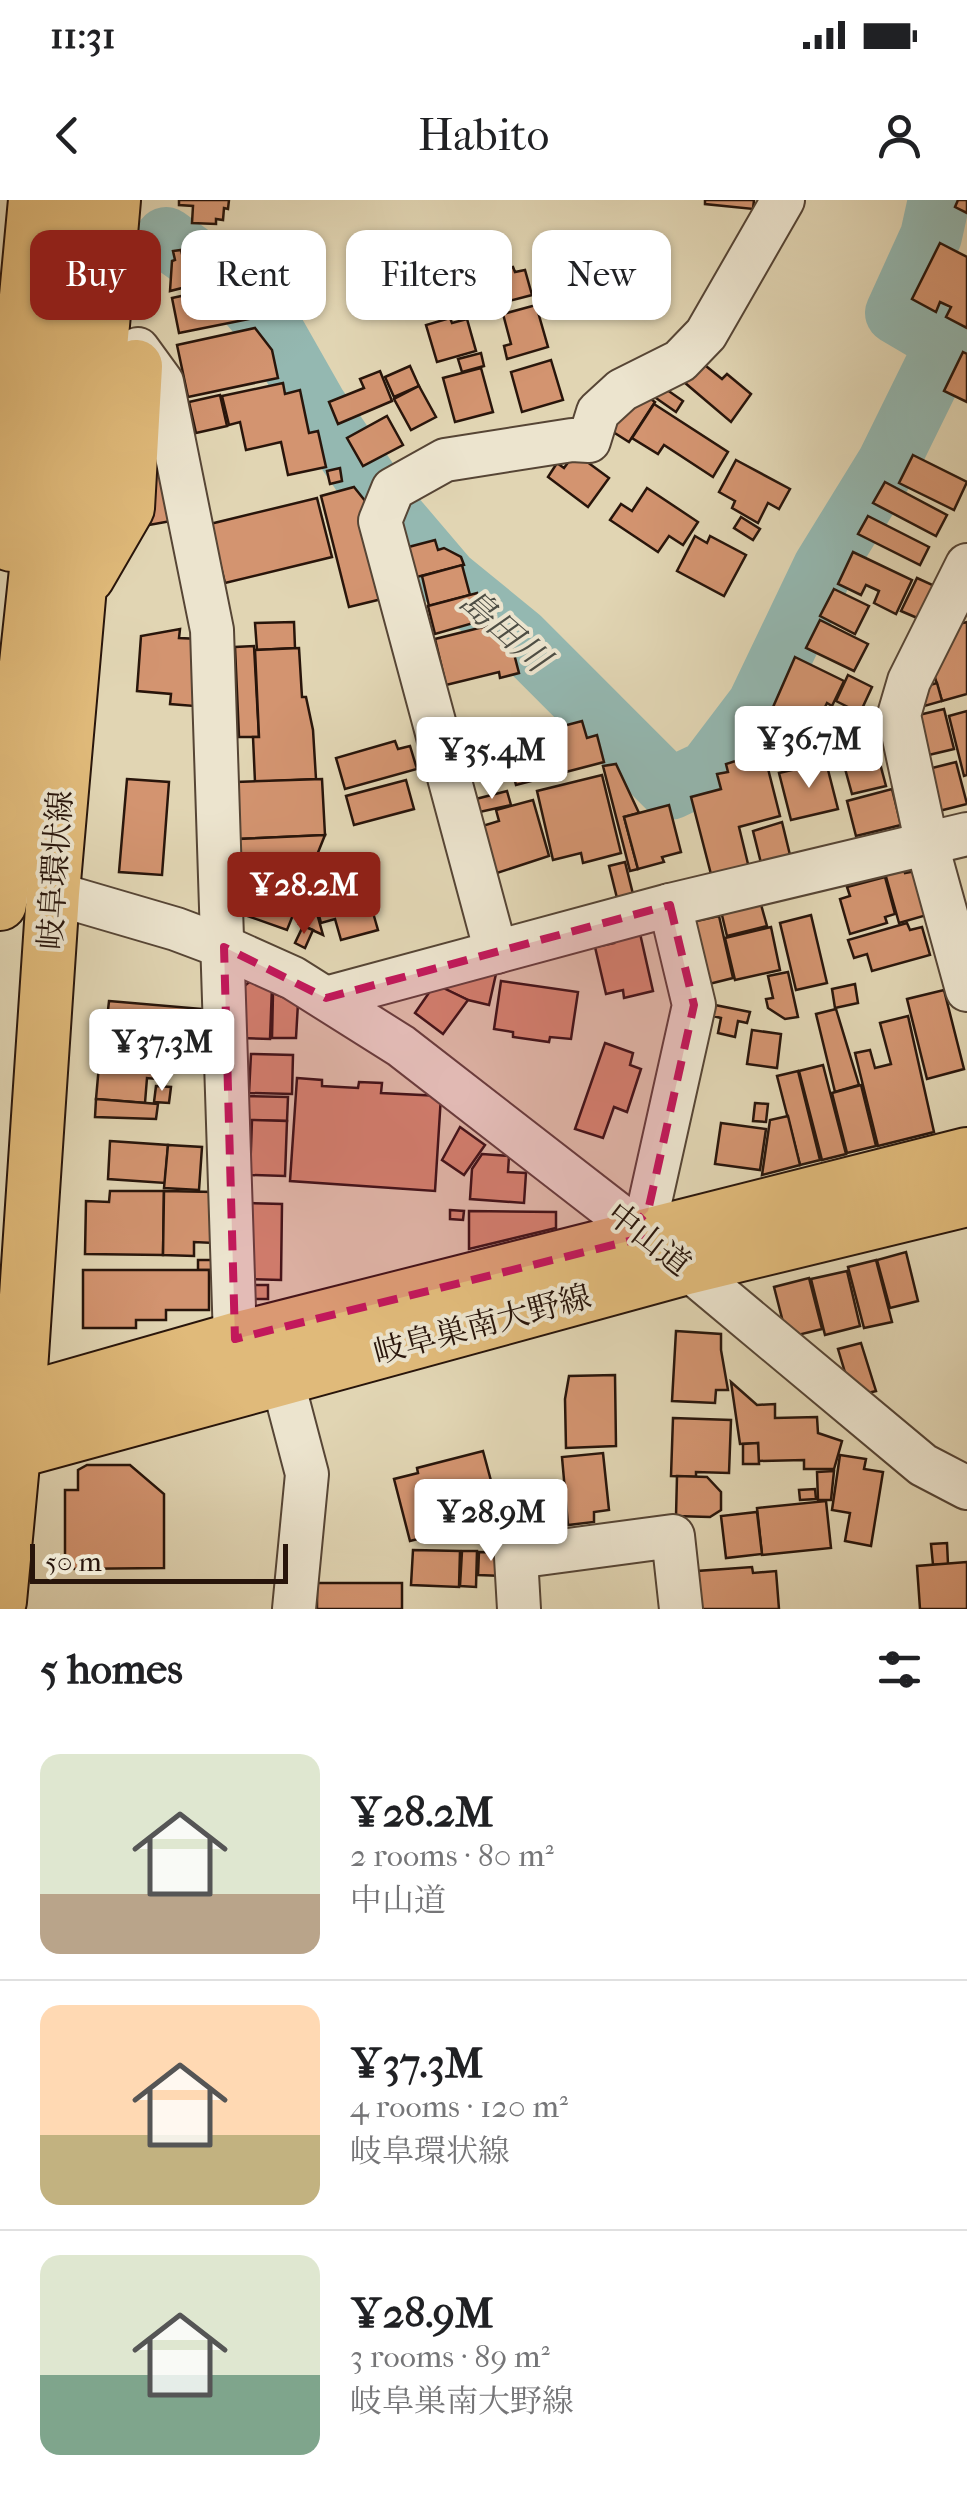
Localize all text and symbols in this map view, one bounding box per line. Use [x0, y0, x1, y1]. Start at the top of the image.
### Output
text: 11:31 [50, 13, 115, 58]
icon: back [40, 108, 95, 163]
icon: person [872, 108, 927, 163]
text: Habito [418, 109, 549, 162]
chip: Buy [30, 230, 161, 320]
chip: Rent [181, 230, 326, 320]
chip: Filters [346, 230, 512, 320]
chip: New [532, 230, 671, 320]
water label: 島田川 [452, 580, 561, 683]
pin: ¥36.7M [728, 706, 890, 791]
pin: ¥35.4M [411, 717, 573, 802]
text: ¥36.7M [757, 720, 861, 757]
text: ¥35.4M [439, 731, 545, 768]
street label: 岐阜環状線 [31, 789, 80, 951]
pin: ¥28.2M [223, 852, 385, 937]
text: ¥28.2M [249, 866, 359, 903]
pin: ¥37.3M [81, 1009, 243, 1094]
text: ¥37.3M [111, 1023, 213, 1060]
street label: 中山道 [599, 1195, 698, 1284]
street label: 岐阜巣南大野線 [369, 1278, 595, 1371]
pin: ¥28.9M [410, 1479, 572, 1564]
text: ¥28.9M [436, 1493, 546, 1530]
scale bar [30, 1539, 288, 1584]
text: 50 m [45, 1545, 102, 1578]
icon: filters [872, 1642, 927, 1697]
text: 5 homes [40, 1645, 183, 1694]
text: ¥28.2M [350, 1788, 493, 1837]
icon: home [120, 1794, 240, 1914]
text: 2 rooms · 80 m² [350, 1837, 554, 1874]
text: 中山道 [350, 1882, 446, 1919]
text: ¥37.3M [350, 2039, 483, 2088]
icon: home [120, 2045, 240, 2165]
text: 4 rooms · 120 m² [350, 2088, 568, 2125]
text: 岐阜環状線 [350, 2133, 510, 2170]
text: ¥28.9M [350, 2289, 493, 2338]
icon: home [120, 2295, 240, 2415]
text: 3 rooms · 89 m² [350, 2338, 550, 2375]
text: 岐阜巣南大野線 [350, 2383, 574, 2420]

